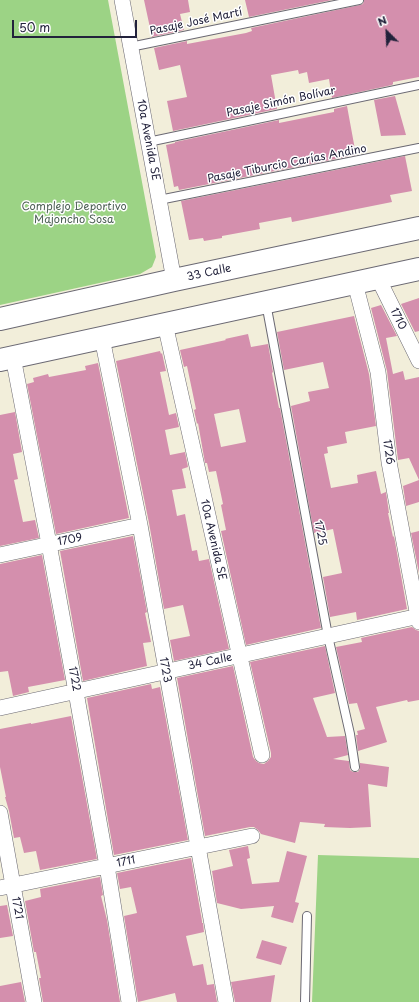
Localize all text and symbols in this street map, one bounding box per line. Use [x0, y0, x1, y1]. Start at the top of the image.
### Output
street label: Pasaje José Martí [149, 6, 243, 38]
text: N [374, 11, 389, 30]
scale bar [14, 12, 139, 38]
north arrow [367, 12, 407, 52]
text: 50 m [19, 18, 50, 36]
street label: Pasaje Simón Bolívar [225, 84, 337, 120]
street label: 10a Avenida SE [134, 98, 162, 182]
street label: Pasaje Tiburcio Carías Andino [206, 142, 368, 186]
park label: Complejo Deportivo Majoncho Sosa [21, 200, 127, 226]
street label: 33 Calle [186, 262, 232, 284]
street label: 1710 [387, 306, 409, 332]
street label: 1726 [380, 439, 396, 465]
street label: 10a Avenida SE [197, 498, 229, 582]
street label: 1725 [311, 519, 329, 547]
street label: 1709 [57, 531, 83, 549]
street label: 34 Calle [187, 651, 233, 673]
street label: 1723 [156, 656, 174, 684]
street label: 1722 [65, 666, 83, 692]
street label: 1711 [116, 854, 136, 870]
street label: 1721 [9, 896, 25, 920]

